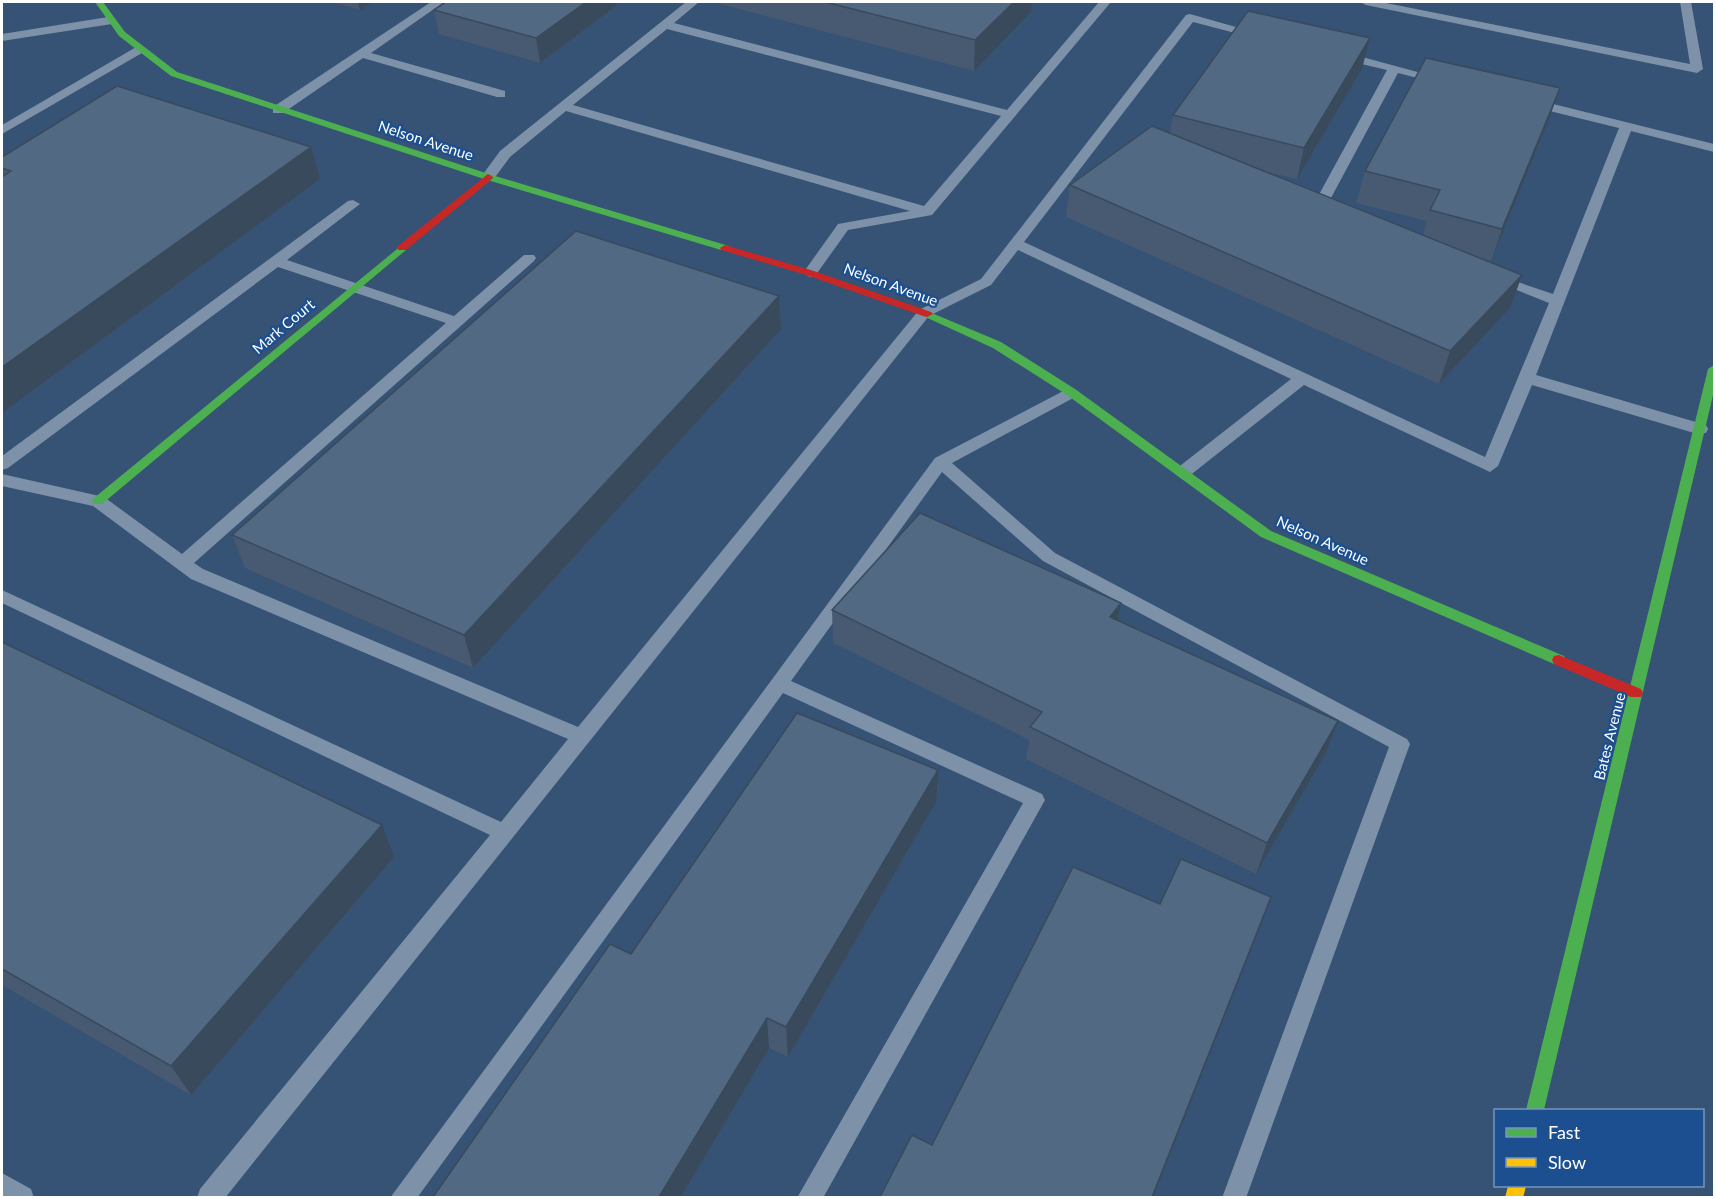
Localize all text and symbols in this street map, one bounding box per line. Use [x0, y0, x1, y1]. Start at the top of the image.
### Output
street label: Nelson Avenue [376, 116, 476, 164]
street label: Nelson Avenue [841, 259, 941, 309]
street label: Mark Court [248, 294, 318, 357]
street label: Nelson Avenue [1274, 512, 1372, 568]
street label: Bates Avenue [1589, 690, 1629, 782]
legend [1494, 1109, 1704, 1187]
text: Fast [1548, 1121, 1581, 1143]
text: Slow [1548, 1151, 1586, 1173]

